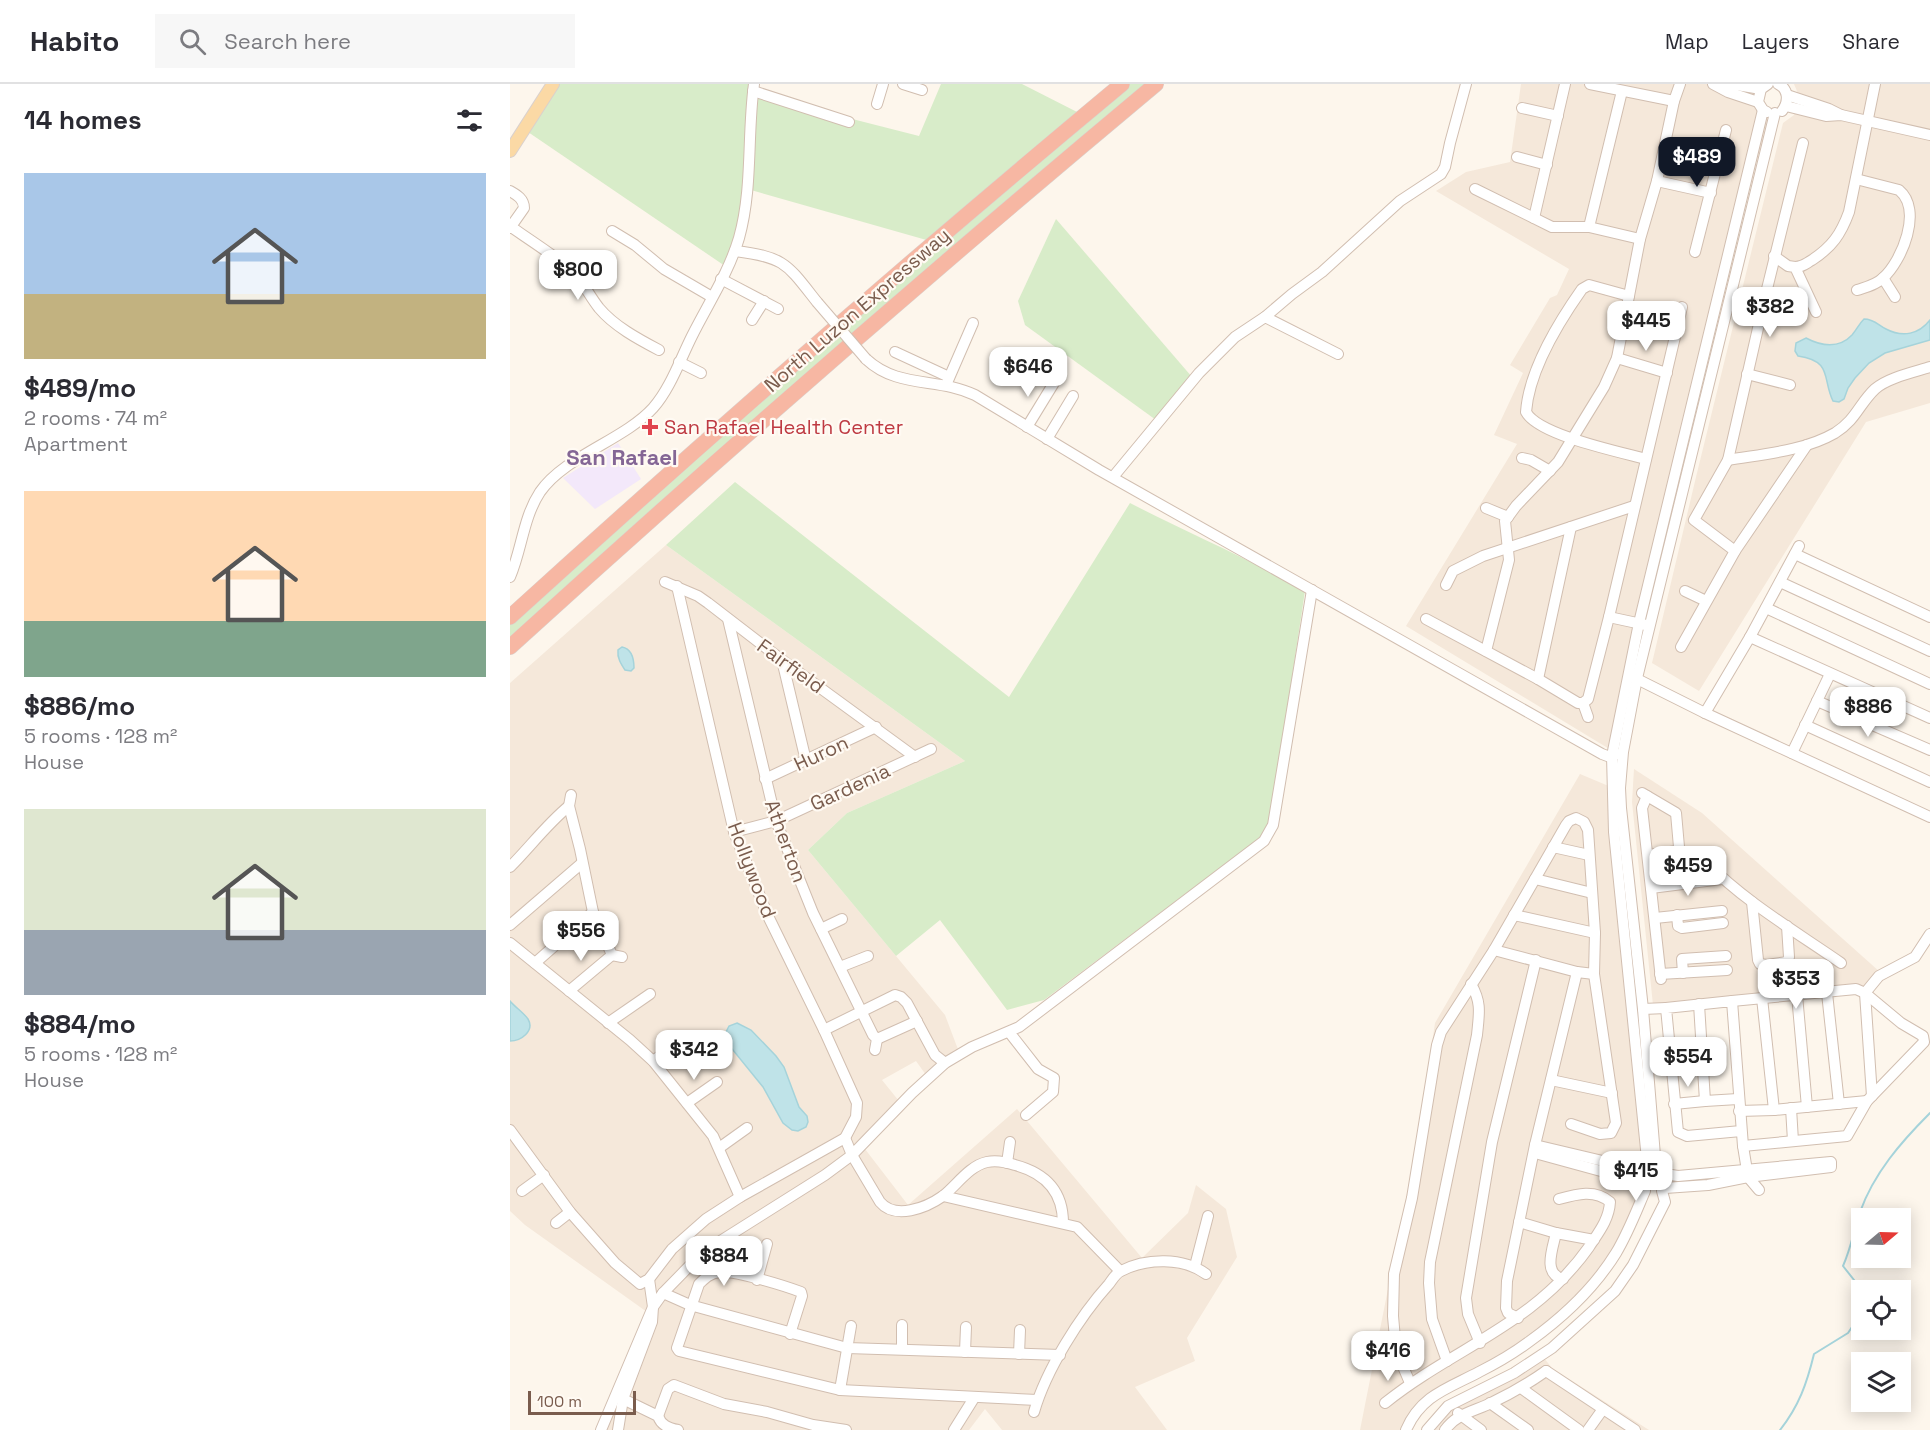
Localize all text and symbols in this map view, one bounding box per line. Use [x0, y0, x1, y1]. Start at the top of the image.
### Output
search box [155, 14, 575, 68]
text: Habito [30, 23, 119, 59]
icon: search [176, 25, 209, 58]
text: Search here [224, 27, 351, 55]
text: Map [1665, 28, 1709, 55]
text: Layers [1742, 28, 1809, 55]
text: Share [1842, 28, 1900, 55]
text: 14 homes [24, 103, 142, 137]
icon: filters [453, 104, 486, 137]
pin: $489 [1661, 137, 1733, 188]
text: $489 [1672, 143, 1722, 169]
icon: home [201, 212, 309, 320]
street label: North Luzon Expressway [759, 222, 955, 398]
pin: $800 [542, 250, 614, 301]
text: $800 [553, 256, 603, 282]
pin: $382 [1734, 287, 1806, 338]
text: $382 [1746, 293, 1794, 319]
pin: $445 [1610, 301, 1682, 352]
text: $445 [1621, 307, 1671, 333]
pin: $646 [992, 347, 1064, 398]
text: $646 [1003, 353, 1053, 379]
text: $489/mo [24, 371, 136, 405]
text: 2 rooms · 74 m² [24, 405, 167, 431]
place label: San Rafael Health Center [664, 414, 903, 440]
marker: San Rafael Health Center [641, 418, 659, 436]
text: Apartment [24, 431, 128, 457]
district label: San Rafael [566, 443, 678, 471]
icon: home [201, 530, 309, 638]
street label: Fairfield [752, 633, 830, 699]
pin: $886 [1832, 687, 1904, 738]
text: $886/mo [24, 689, 135, 723]
text: $886 [1844, 693, 1892, 719]
text: 5 rooms · 128 m² [24, 723, 177, 749]
street label: Huron [790, 729, 852, 777]
text: House [24, 749, 84, 775]
street label: Gardenia [806, 757, 894, 817]
street label: Atherton [759, 796, 813, 886]
street label: Hollywood [722, 818, 782, 922]
pin: $459 [1652, 846, 1724, 897]
icon: home [201, 848, 309, 956]
text: $459 [1663, 852, 1713, 878]
pin: $556 [545, 911, 617, 962]
text: $556 [557, 917, 605, 943]
pin: $353 [1760, 959, 1832, 1010]
text: $353 [1772, 965, 1820, 991]
text: $884/mo [24, 1007, 136, 1041]
pin: $342 [658, 1030, 730, 1081]
text: $342 [670, 1036, 718, 1062]
pin: $554 [1652, 1037, 1724, 1088]
text: 5 rooms · 128 m² [24, 1041, 177, 1067]
text: $554 [1664, 1043, 1712, 1069]
text: House [24, 1067, 84, 1093]
pin: $415 [1600, 1151, 1672, 1202]
text: $415 [1613, 1157, 1659, 1183]
north arrow [1851, 1208, 1911, 1268]
map controls [1851, 1208, 1911, 1412]
pin: $884 [688, 1236, 760, 1287]
text: $884 [700, 1242, 748, 1268]
button: locate [1851, 1280, 1911, 1340]
pin: $416 [1352, 1331, 1424, 1382]
text: $416 [1365, 1337, 1411, 1363]
button: layers [1851, 1352, 1911, 1412]
scale bar [528, 1388, 636, 1416]
text: 100 m [537, 1391, 582, 1412]

